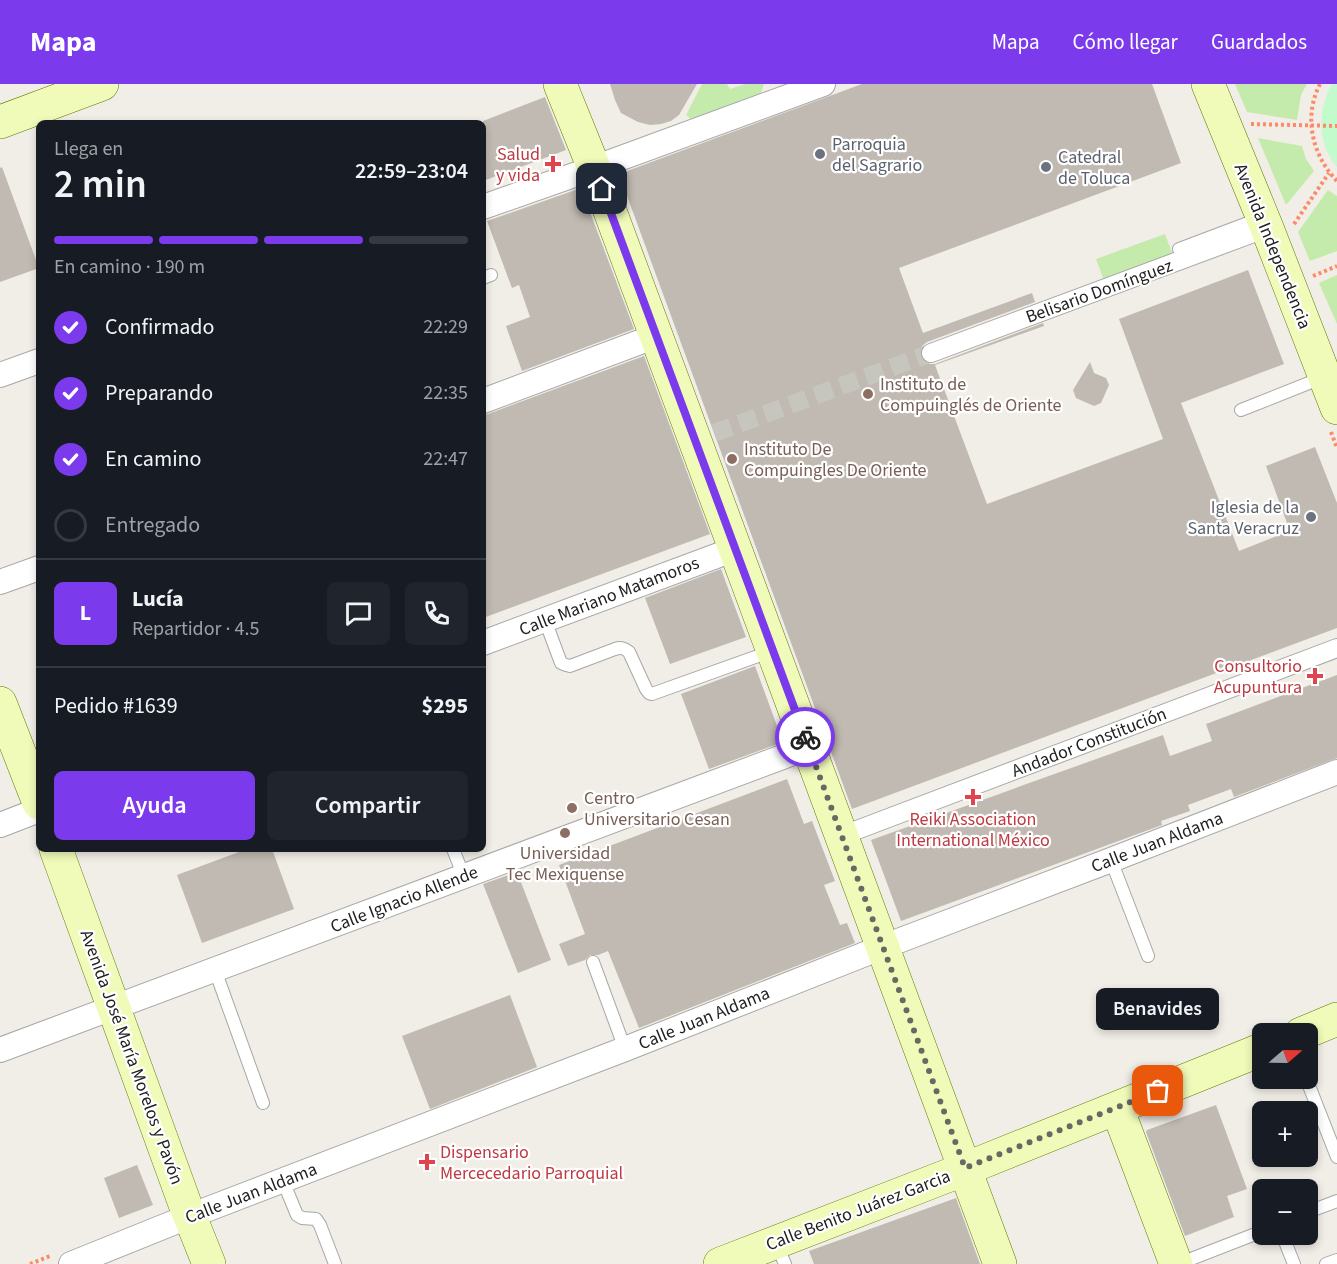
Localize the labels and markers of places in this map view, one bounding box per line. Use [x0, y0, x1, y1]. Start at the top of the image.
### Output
place label: Parroquia del Sagrario [832, 132, 922, 178]
place label: Salud y vida [496, 142, 540, 188]
place label: Catedral de Toluca [1058, 145, 1130, 191]
marker: Parroquia del Sagrario [813, 147, 827, 161]
marker: Salud y vida [544, 155, 562, 173]
marker: Catedral de Toluca [1039, 160, 1053, 174]
pin [576, 163, 627, 214]
place label: Instituto de Compuinglés de Oriente [880, 372, 1061, 418]
marker: Instituto de Compuinglés de Oriente [861, 387, 875, 401]
place label: Instituto De Compuingles De Oriente [744, 437, 927, 483]
marker: Instituto De Compuingles De Oriente [725, 452, 739, 466]
place label: Iglesia de la Santa Veracruz [1187, 495, 1299, 541]
marker: Iglesia de la Santa Veracruz [1304, 510, 1318, 524]
place label: Consultorio Acupuntura [1214, 654, 1302, 700]
marker: Consultorio Acupuntura [1306, 667, 1324, 685]
place label: Centro Universitario Cesan [584, 786, 730, 832]
marker: Reiki Association International México [964, 788, 982, 806]
marker: Centro Universitario Cesan [565, 801, 579, 815]
place label: Reiki Association International México [896, 807, 1050, 853]
marker: Universidad Tec Mexiquense [558, 826, 572, 840]
place label: Universidad Tec Mexiquense [506, 841, 624, 887]
callout: Benavides [1096, 989, 1220, 1031]
pin [1132, 1065, 1183, 1116]
place label: Dispensario Mercecedario Parroquial [440, 1140, 623, 1186]
marker: Dispensario Mercecedario Parroquial [418, 1153, 436, 1171]

